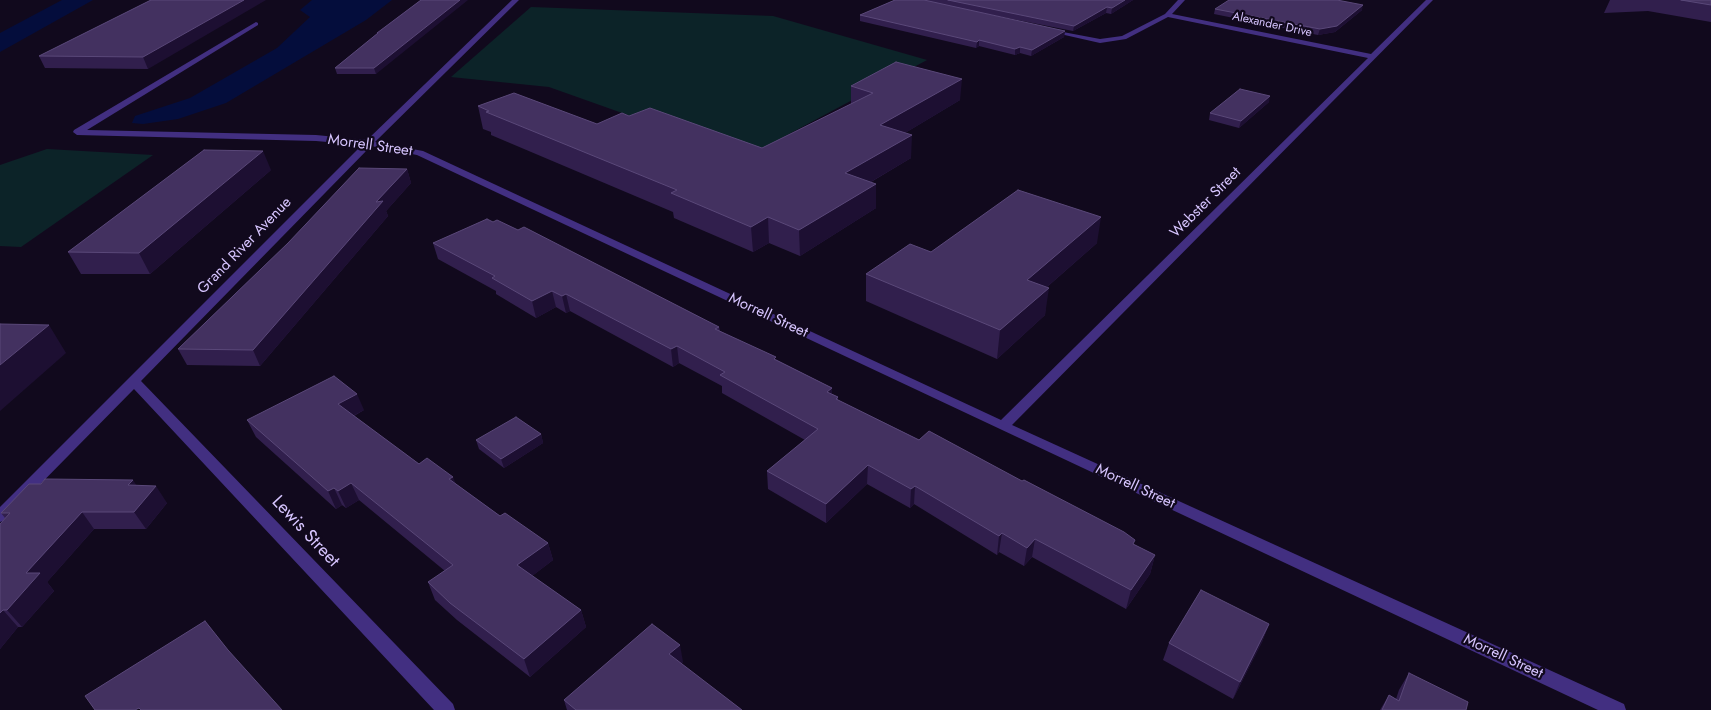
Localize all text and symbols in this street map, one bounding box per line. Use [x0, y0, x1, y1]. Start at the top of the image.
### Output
street label: Alexander Drive [1231, 10, 1313, 40]
street label: Morrell Street [327, 131, 413, 161]
street label: Webster Street [1167, 164, 1245, 242]
street label: Grand River Avenue [194, 194, 296, 298]
street label: Morrell Street [726, 290, 810, 342]
street label: Morrell Street [1093, 461, 1177, 513]
street label: Lewis Street [267, 492, 343, 572]
street label: Morrell Street [1461, 631, 1545, 683]

